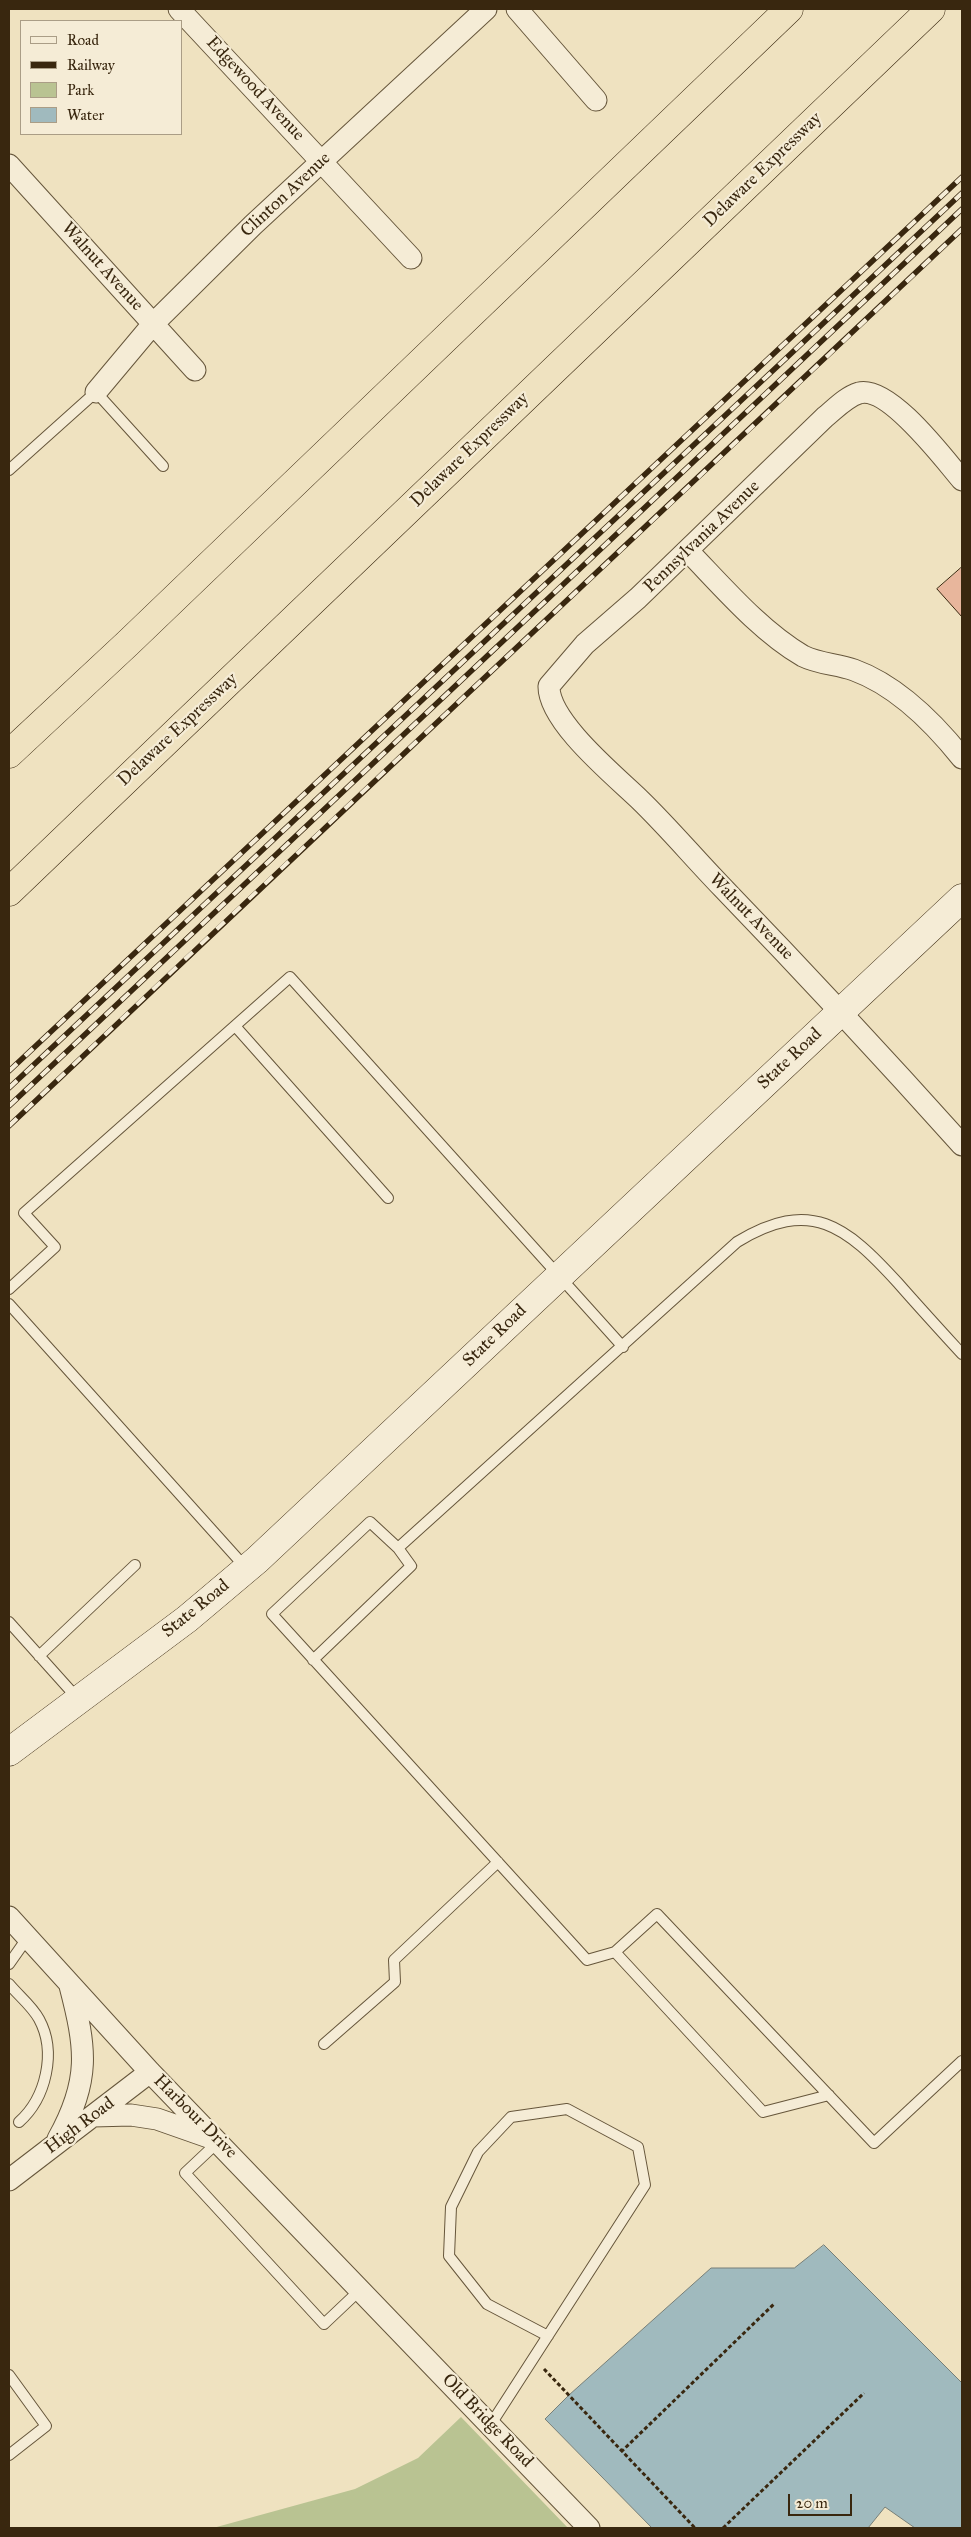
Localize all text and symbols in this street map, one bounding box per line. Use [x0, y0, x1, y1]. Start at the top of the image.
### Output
legend [20, 20, 182, 135]
text: Road [67, 31, 99, 49]
street label: Edgewood Avenue [201, 32, 309, 146]
text: Railway [67, 56, 115, 74]
text: Park [67, 81, 94, 99]
text: Water [67, 106, 104, 124]
street label: Delaware Expressway [699, 108, 827, 232]
street label: Clinton Avenue [237, 148, 335, 242]
street label: Walnut Avenue [56, 218, 148, 316]
street label: Delaware Expressway [406, 388, 534, 512]
street label: Pennsylvania Avenue [640, 476, 764, 598]
street label: Delaware Expressway [114, 669, 242, 791]
street label: Walnut Avenue [704, 869, 798, 965]
street label: State Road [753, 1024, 827, 1094]
street label: State Road [459, 1300, 531, 1372]
street label: State Road [158, 1575, 234, 1643]
street label: Harbour Drive [149, 2071, 241, 2163]
street label: High Road [41, 2093, 119, 2159]
street label: Old Bridge Road [437, 2370, 537, 2472]
scale bar [791, 2484, 855, 2516]
text: 20 m [796, 2494, 828, 2512]

